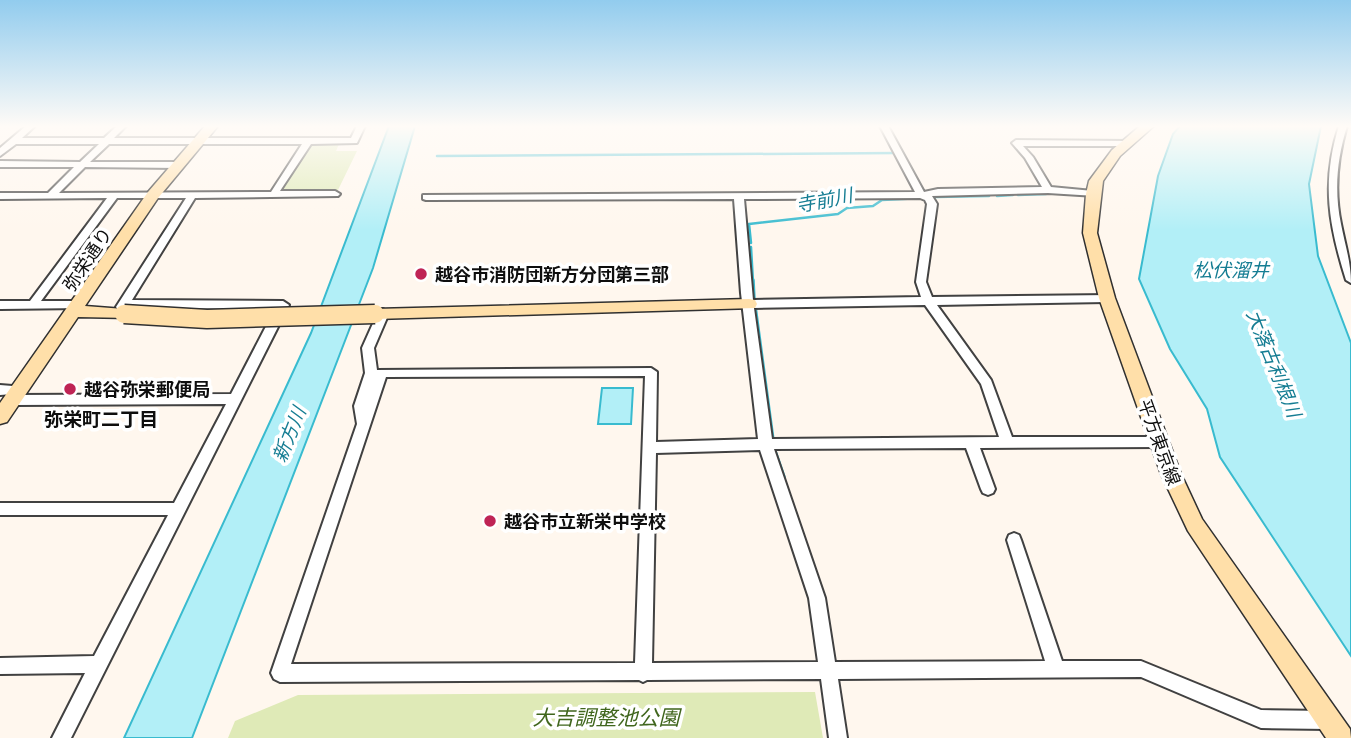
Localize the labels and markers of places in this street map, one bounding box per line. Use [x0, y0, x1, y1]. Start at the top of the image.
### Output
place label: 越谷市消防団新方分団第三部 [435, 262, 669, 286]
marker: 越谷市消防団新方分団第三部 [413, 266, 429, 282]
place label: 越谷弥栄郵便局 [84, 377, 210, 401]
marker: 越谷弥栄郵便局 [62, 381, 78, 397]
place label: 越谷市立新栄中学校 [504, 509, 666, 533]
marker: 越谷市立新栄中学校 [482, 513, 498, 529]

